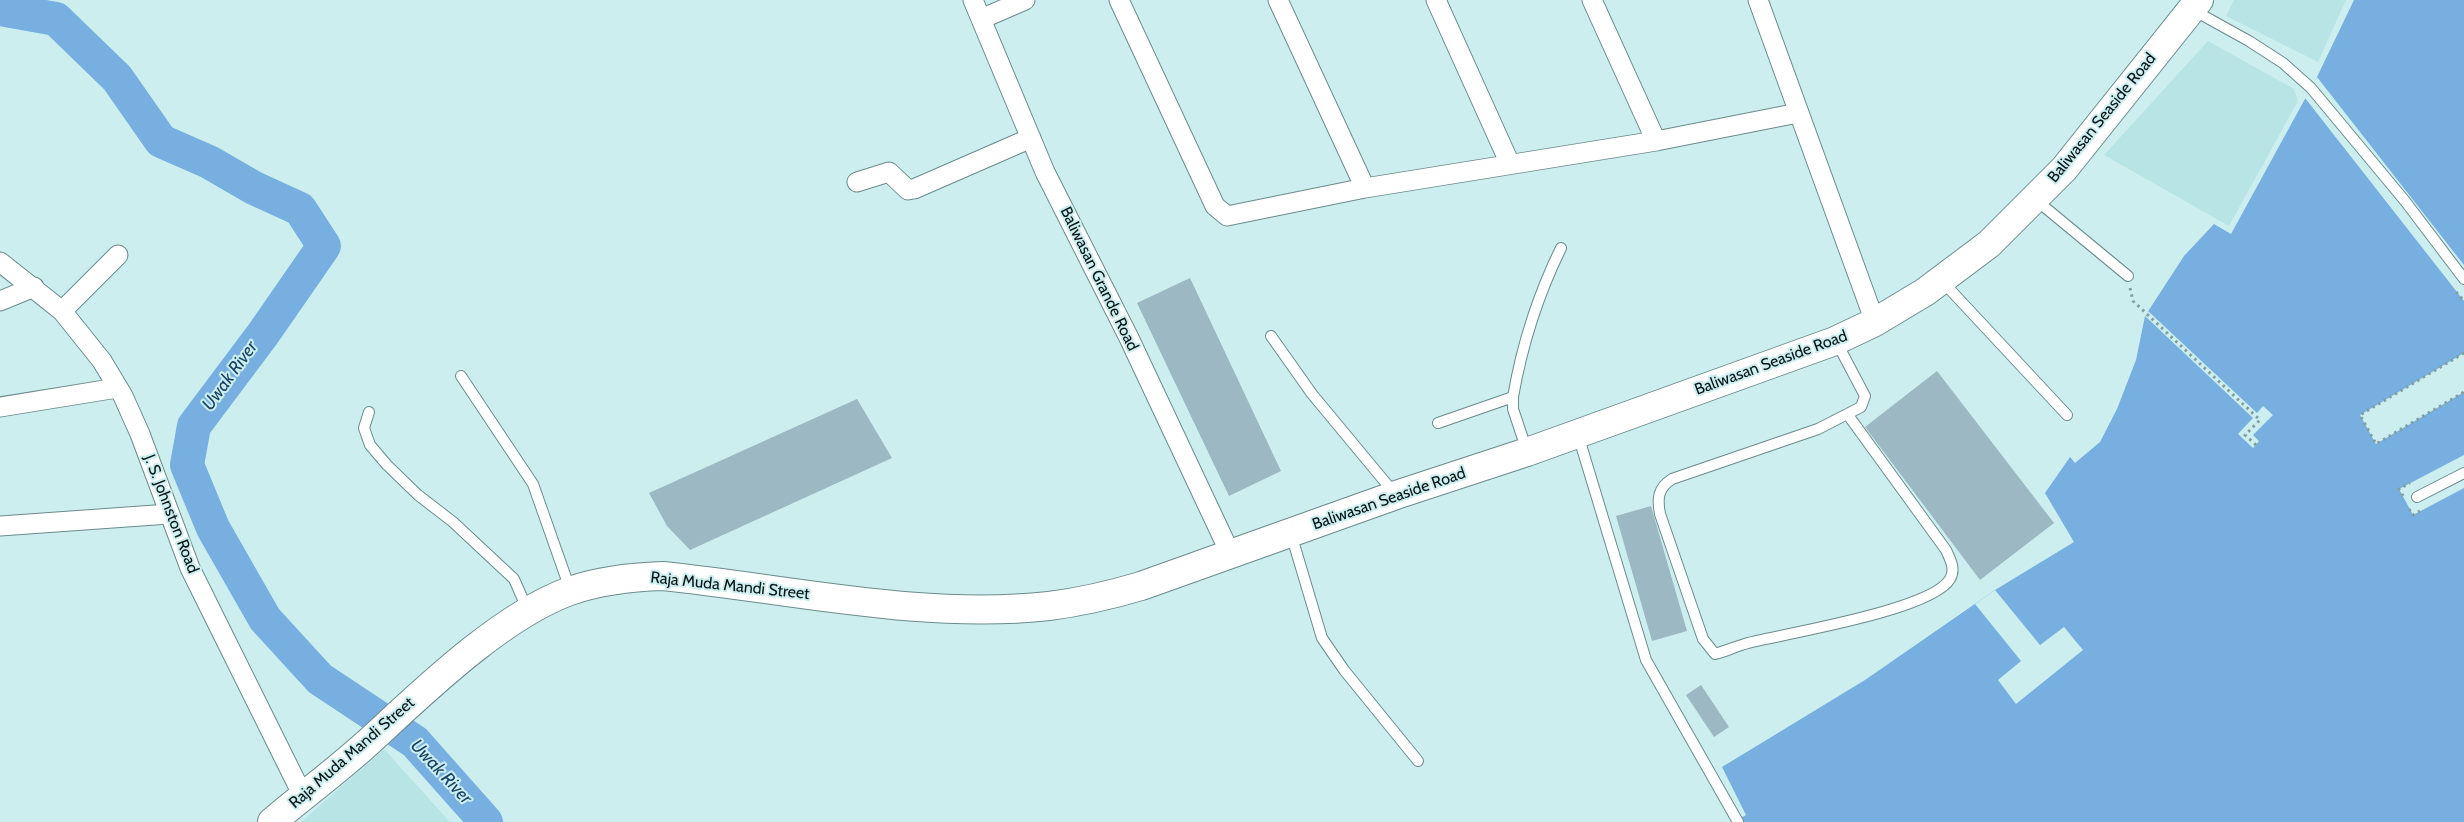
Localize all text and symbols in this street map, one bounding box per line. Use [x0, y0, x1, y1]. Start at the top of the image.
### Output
street label: Baliwasan Seaside Road [2044, 49, 2160, 187]
street label: Baliwasan Grande Road [1056, 204, 1142, 354]
street label: Baliwasan Seaside Road [1692, 326, 1850, 400]
water label: Uwak River [198, 337, 262, 415]
street label: J. S. Johnston Road [140, 452, 202, 576]
street label: Baliwasan Seaside Road [1310, 464, 1468, 534]
street label: Raja Muda Mandi Street [650, 568, 810, 604]
street label: Raja Muda Mandi Street [285, 693, 419, 813]
water label: Uwak River [406, 735, 476, 809]

